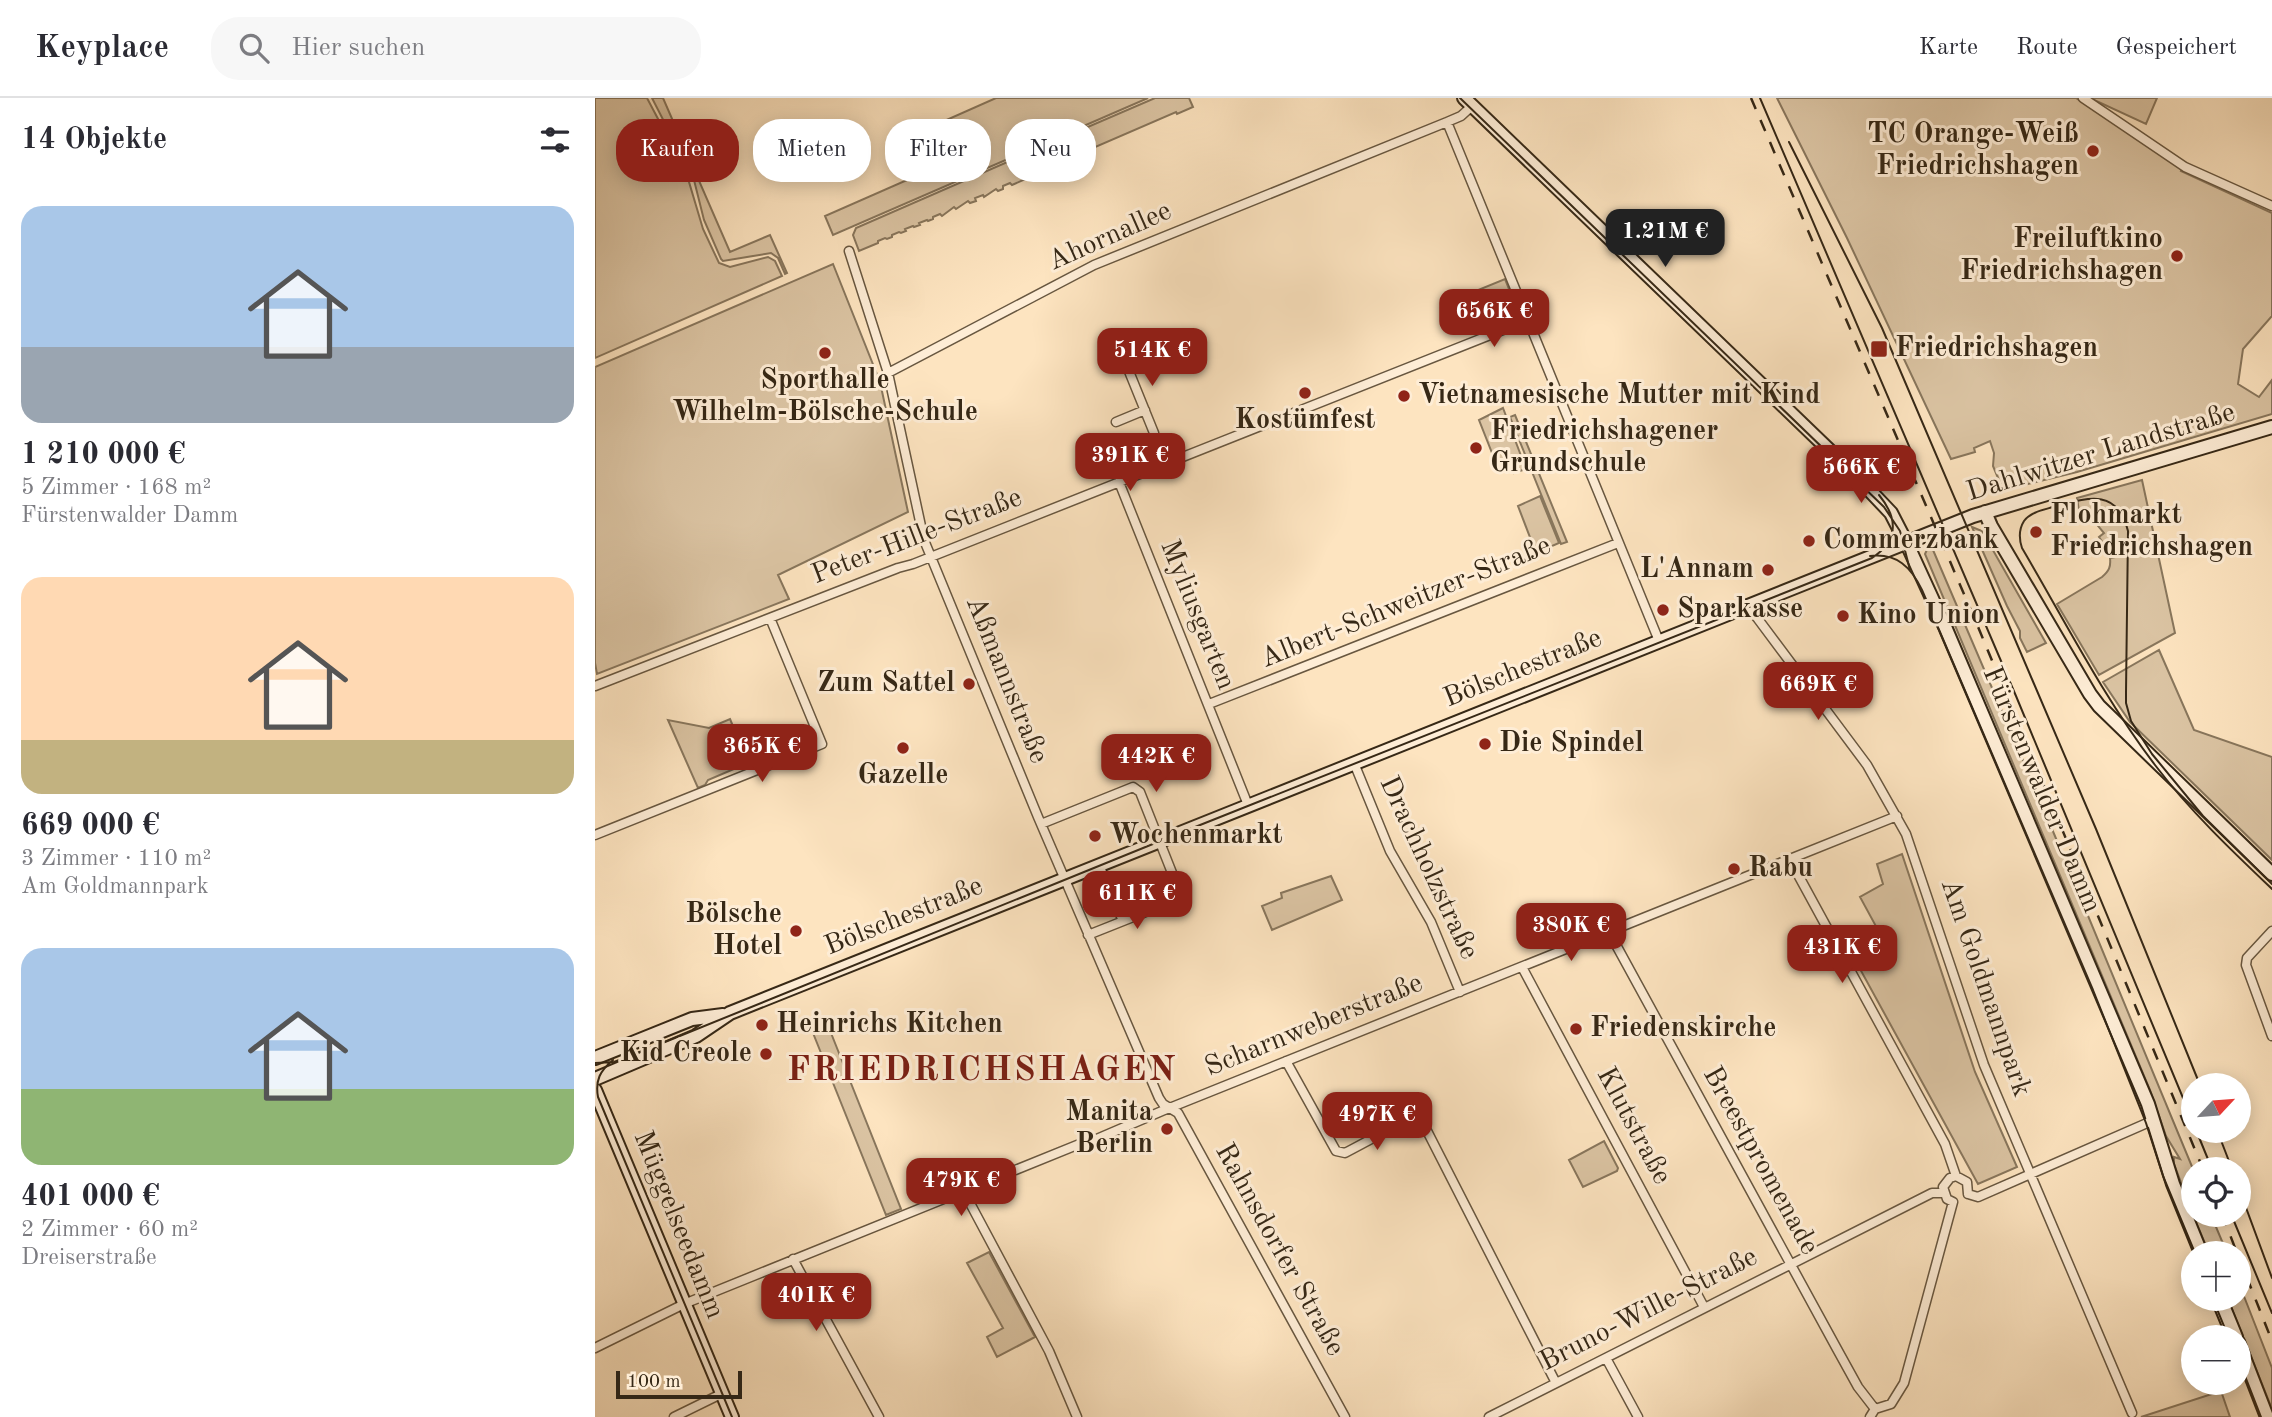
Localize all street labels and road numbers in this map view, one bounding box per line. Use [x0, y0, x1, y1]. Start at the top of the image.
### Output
street label: Ahornallee [1044, 197, 1176, 277]
street label: Dahlwitzer Landstraße [1963, 399, 2239, 507]
street label: Peter-Hille-Straße [808, 484, 1026, 590]
street label: Albert-Schweitzer-Straße [1257, 532, 1555, 674]
street label: Myliusgarten [1154, 536, 1240, 694]
street label: Aßmannstraße [960, 593, 1052, 767]
street label: Bölschestraße [1440, 625, 1606, 713]
street label: Fürstenwalder Damm [1976, 663, 2106, 917]
street label: Drachholzstraße [1373, 772, 1483, 964]
street label: Bölschestraße [821, 873, 987, 961]
street label: Am Goldmannpark [1935, 875, 2035, 1101]
street label: Scharnweberstraße [1201, 970, 1427, 1082]
street label: Breestpromenade [1697, 1062, 1823, 1260]
street label: Klutstraße [1591, 1063, 1675, 1189]
street label: Müggelseedamm [628, 1127, 728, 1323]
street label: Rahnsdorfer Straße [1209, 1139, 1349, 1361]
street label: Bruno-Wille-Straße [1536, 1243, 1762, 1377]

